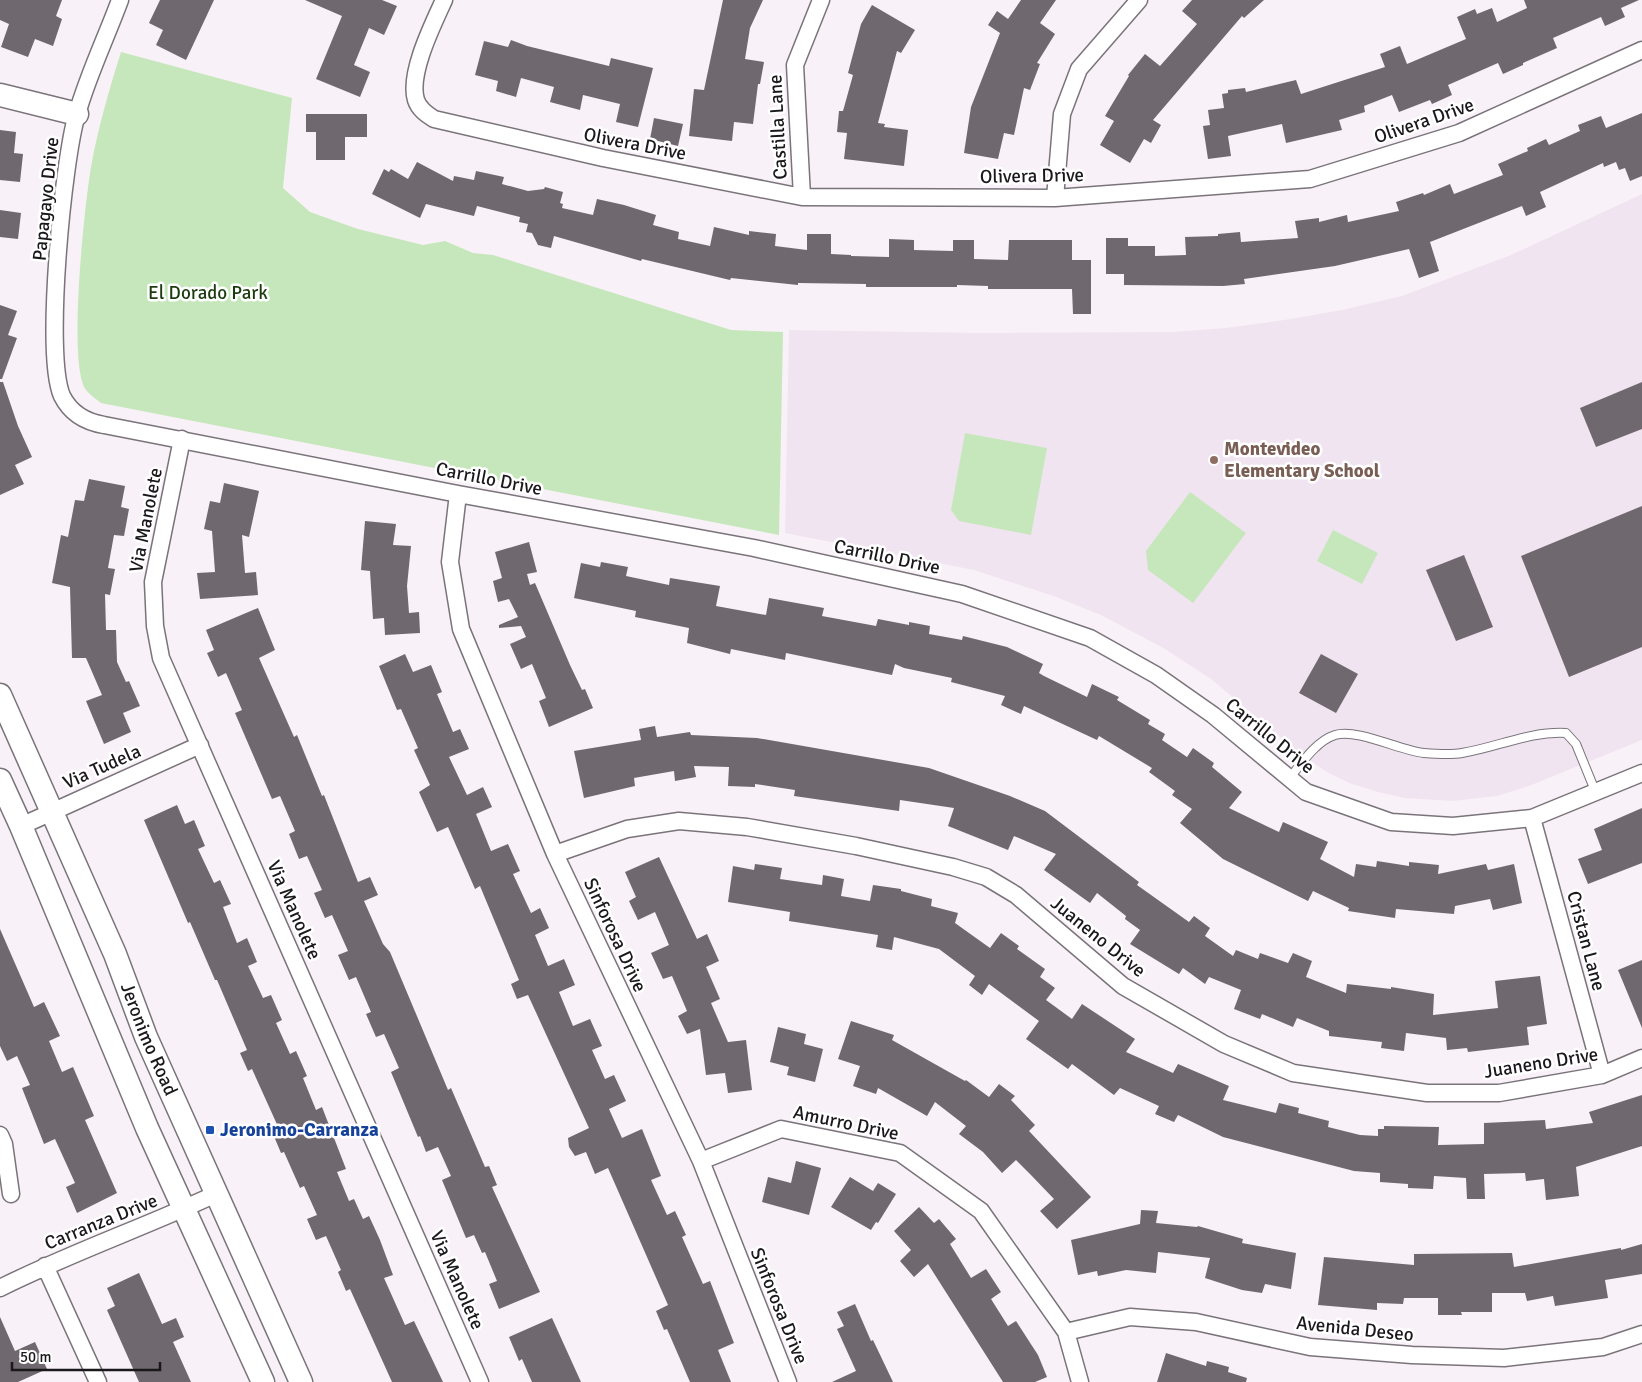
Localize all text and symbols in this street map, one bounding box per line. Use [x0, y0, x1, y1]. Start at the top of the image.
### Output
street label: Castilla Lane [763, 74, 793, 180]
street label: Olivera Drive [1371, 93, 1477, 149]
street label: Olivera Drive [582, 122, 688, 166]
street label: Papagayo Drive [28, 136, 64, 262]
street label: Olivera Drive [980, 163, 1084, 189]
park label: El Dorado Park [148, 281, 268, 305]
place label: Montevideo Elementary School [1224, 437, 1380, 483]
marker: Montevideo Elementary School [1208, 454, 1220, 466]
street label: Carrillo Drive [434, 457, 544, 501]
street label: Via Manolete [124, 466, 168, 574]
street label: Carrillo Drive [832, 534, 942, 580]
street label: Carrillo Drive [1221, 693, 1319, 779]
street label: Via Tudela [59, 739, 145, 795]
street label: Via Manolete [261, 857, 327, 963]
street label: Sinforosa Drive [578, 874, 652, 996]
street label: Cristan Lane [1561, 888, 1611, 994]
street label: Juaneno Drive [1046, 891, 1150, 983]
street label: Jeronimo Road [115, 979, 183, 1099]
street label: Juaneno Drive [1482, 1042, 1600, 1084]
street label: Amurro Drive [791, 1100, 901, 1146]
place label: Jeronimo-Carranza [220, 1118, 379, 1142]
marker: Jeronimo-Carranza [204, 1124, 216, 1136]
street label: Carranza Drive [41, 1188, 161, 1256]
street label: Via Manolete [424, 1227, 490, 1333]
street label: Sinforosa Drive [745, 1244, 813, 1368]
street label: Avenida Deseo [1295, 1311, 1415, 1347]
scale bar [12, 1340, 160, 1372]
text: 50 m [20, 1348, 51, 1366]

